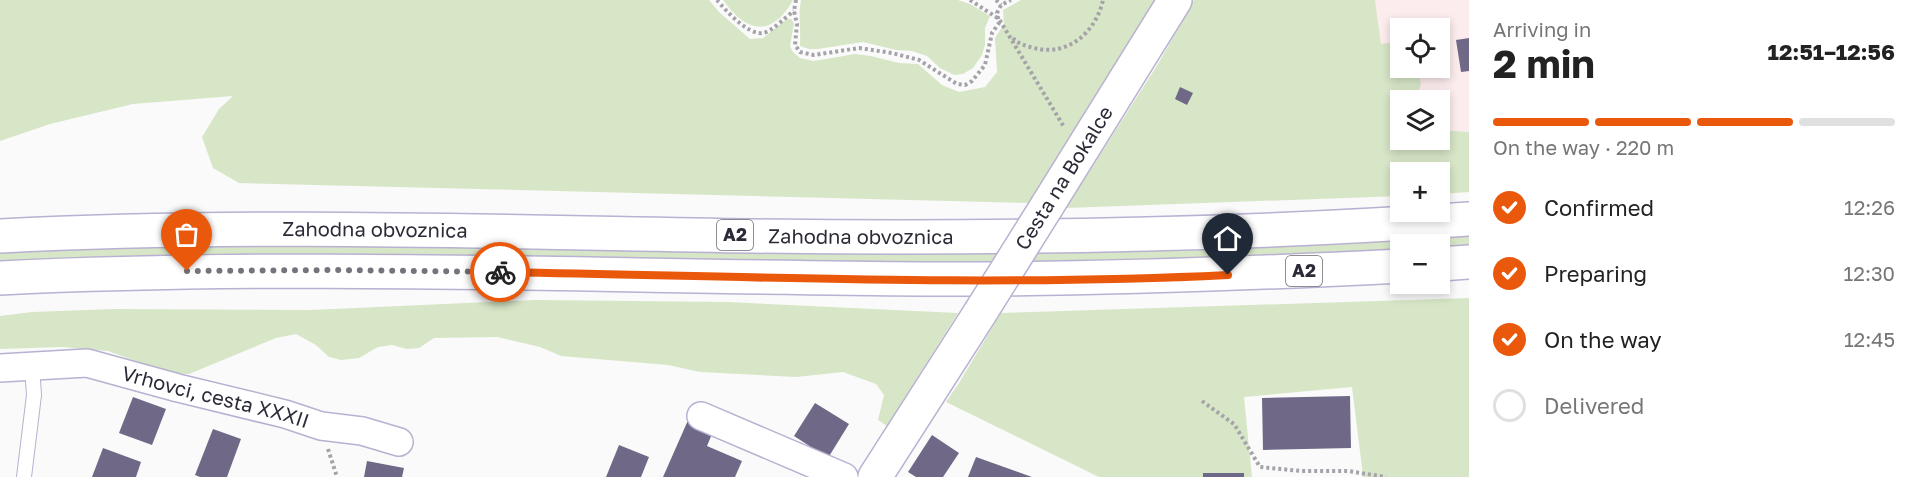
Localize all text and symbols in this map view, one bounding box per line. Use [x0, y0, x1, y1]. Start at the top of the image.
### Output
text: Arriving in [1493, 17, 1591, 41]
map controls [1390, 18, 1450, 294]
button: locate [1390, 18, 1450, 78]
text: 12:51–12:56 [1768, 38, 1895, 65]
text: 2 min [1493, 40, 1595, 87]
button: layers [1390, 90, 1450, 150]
street label: Cesta na Bokalce [1009, 101, 1117, 254]
text: On the way · 220 m [1493, 135, 1674, 159]
button: + [1390, 162, 1450, 222]
icon: check [1493, 191, 1526, 224]
text: Confirmed [1544, 194, 1654, 221]
text: 12:26 [1844, 195, 1895, 219]
pin [161, 209, 212, 271]
pin [1202, 213, 1253, 275]
street label: Zahodna obvoznica [282, 216, 468, 242]
icon: bag [170, 218, 203, 251]
road number: A2 [717, 220, 753, 250]
icon: home [1211, 222, 1244, 255]
street label: Zahodna obvoznica [768, 223, 954, 248]
button: − [1390, 234, 1450, 294]
courier [470, 242, 530, 302]
icon: bike [484, 256, 517, 289]
road number: A2 [1286, 256, 1322, 286]
icon: check [1493, 257, 1526, 290]
text: Preparing [1544, 260, 1647, 287]
text: 12:30 [1844, 261, 1895, 285]
icon: check [1493, 323, 1526, 356]
text: On the way [1544, 326, 1662, 353]
text: 12:45 [1844, 327, 1895, 351]
street label: Vrhovci, cesta XXXII [119, 360, 312, 432]
text: Delivered [1544, 392, 1644, 419]

